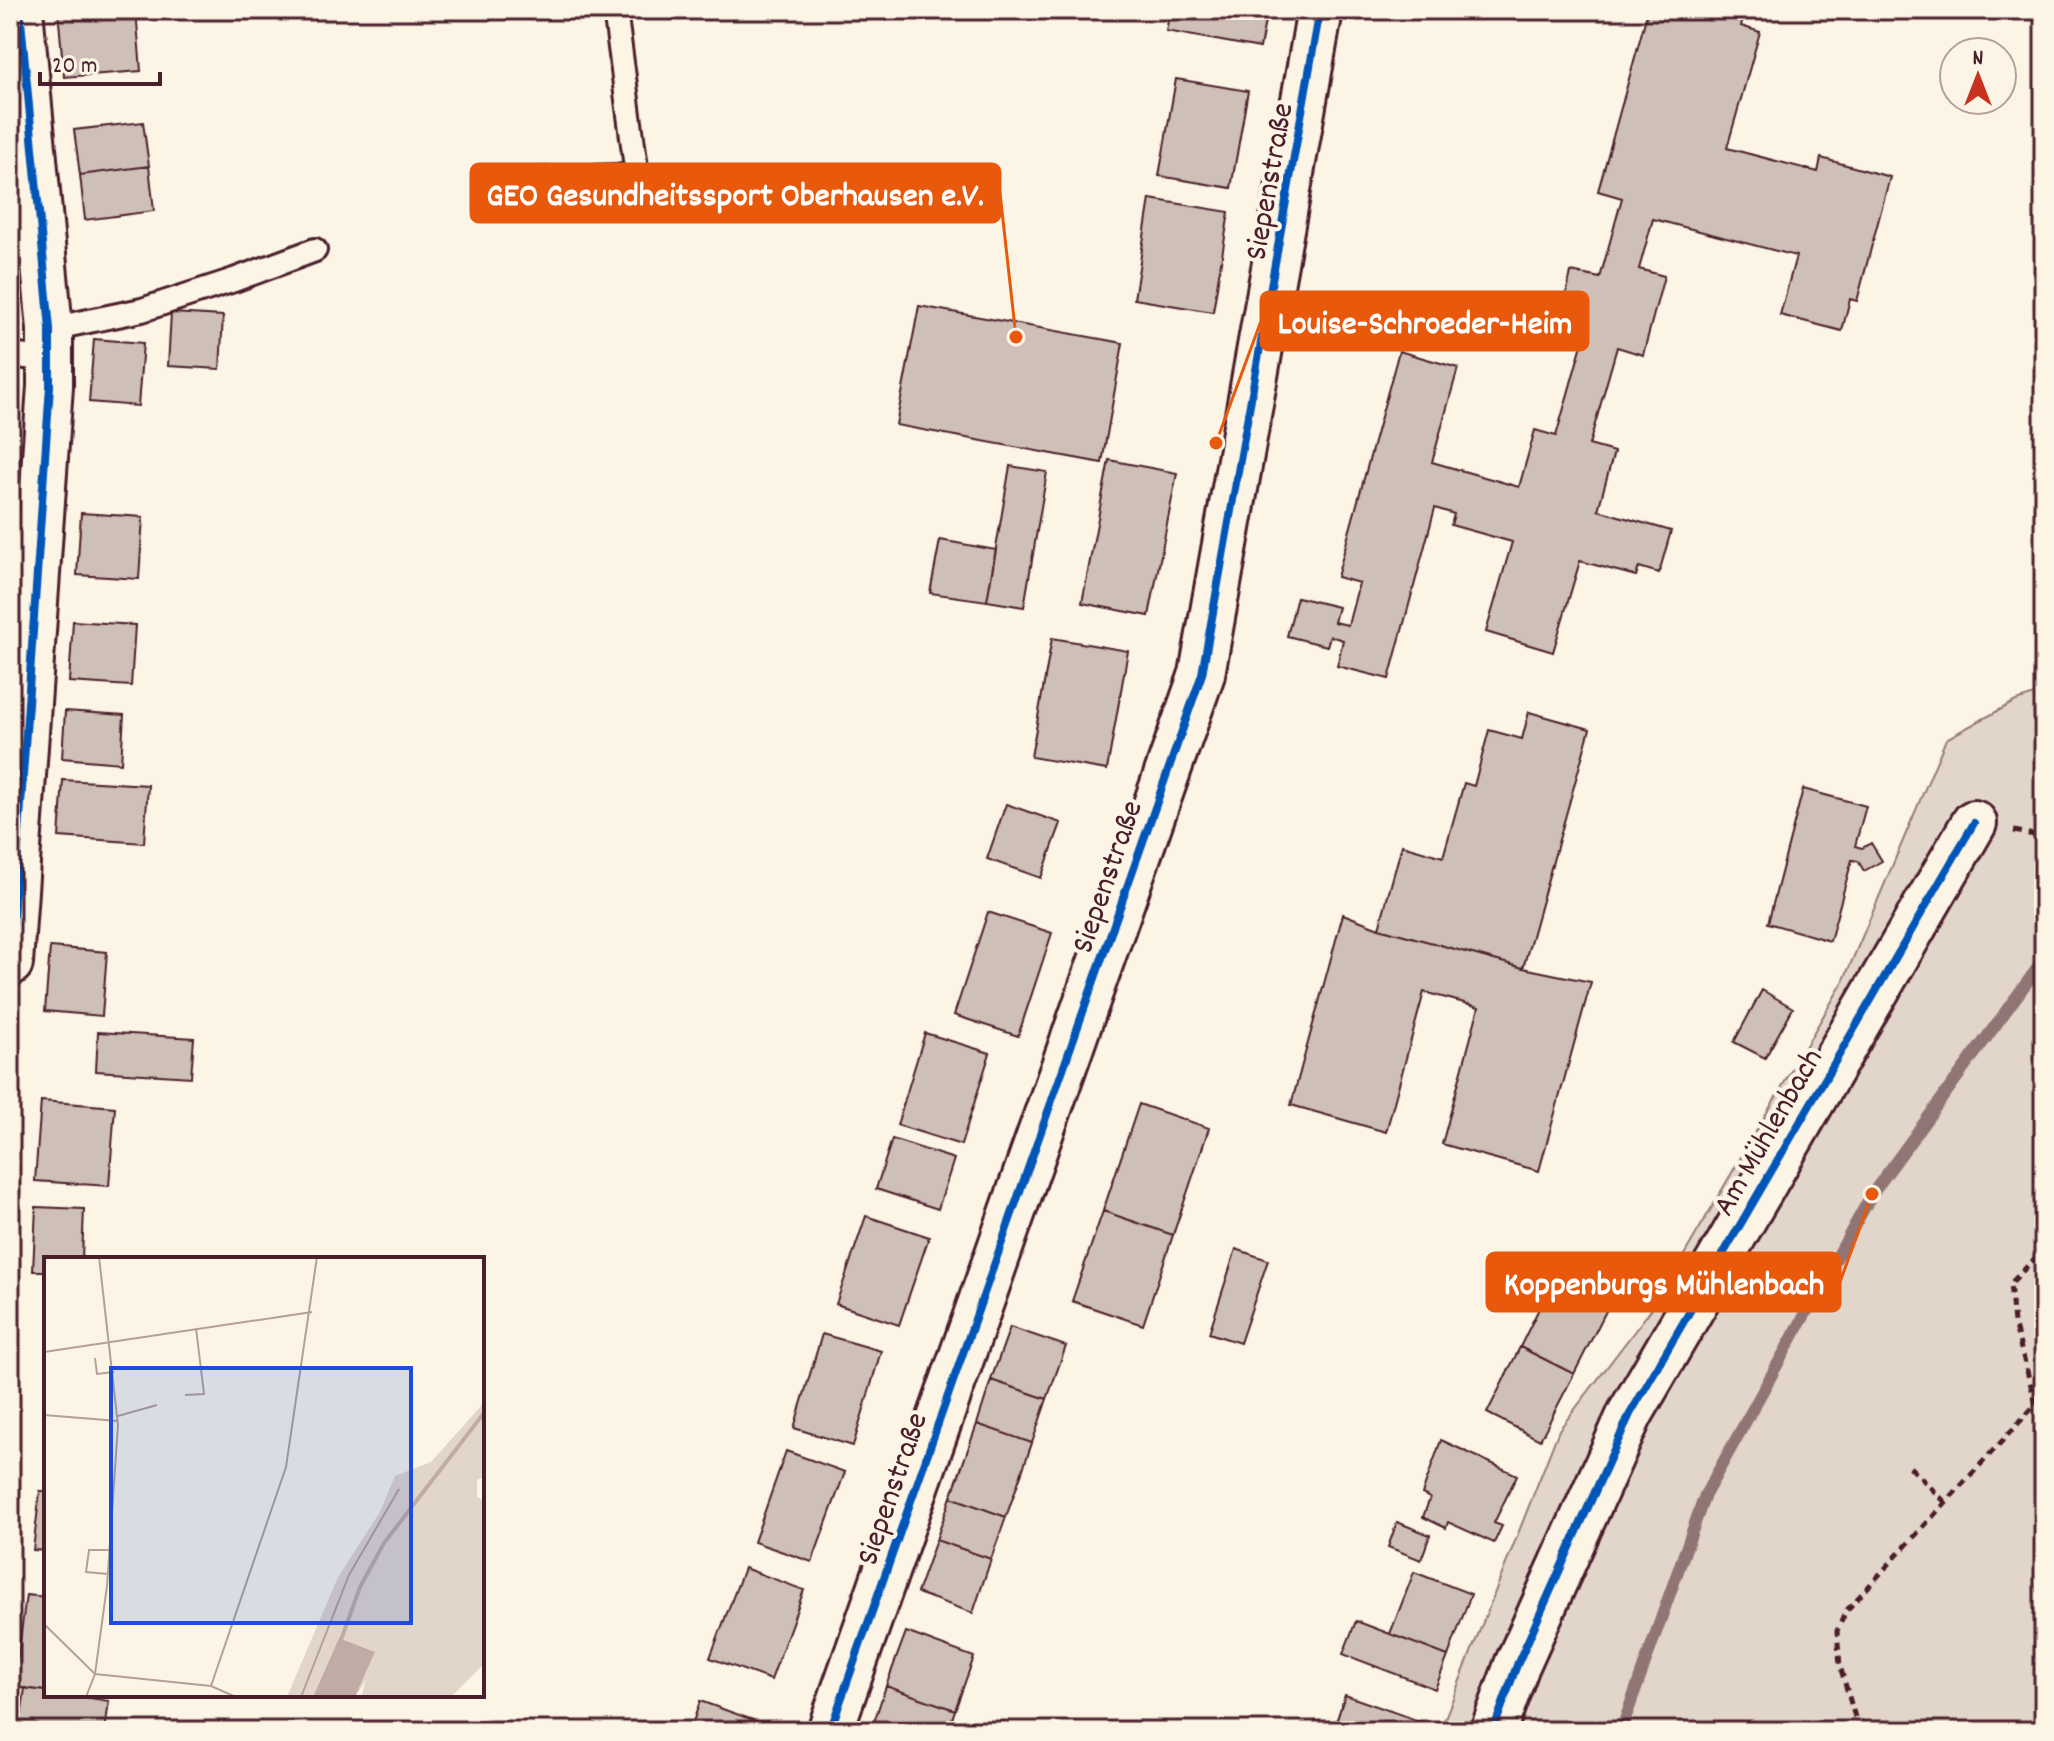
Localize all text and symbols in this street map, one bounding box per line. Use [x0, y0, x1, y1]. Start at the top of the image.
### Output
scale bar [40, 36, 160, 86]
north arrow [1938, 36, 2018, 116]
text: N [1973, 44, 1984, 75]
text: 20 m [52, 50, 98, 84]
street label: Siepenstraße [1235, 100, 1308, 264]
callout: GEO Gesundheitssport Oberhausen e.V. [471, 164, 1000, 222]
text: GEO Gesundheitssport Oberhausen e.V. [486, 174, 984, 223]
callout: Louise-Schroeder-Heim [1261, 292, 1588, 350]
text: Louise-Schroeder-Heim [1278, 302, 1572, 351]
street label: Siepenstraße [1062, 795, 1157, 960]
street label: Am Mühlenbach [1704, 1041, 1837, 1226]
callout: Koppenburgs Mühlenbach [1487, 1253, 1840, 1311]
inset map [44, 1257, 484, 1697]
text: Koppenburgs Mühlenbach [1504, 1263, 1824, 1312]
street label: Siepenstraße [847, 1407, 942, 1572]

